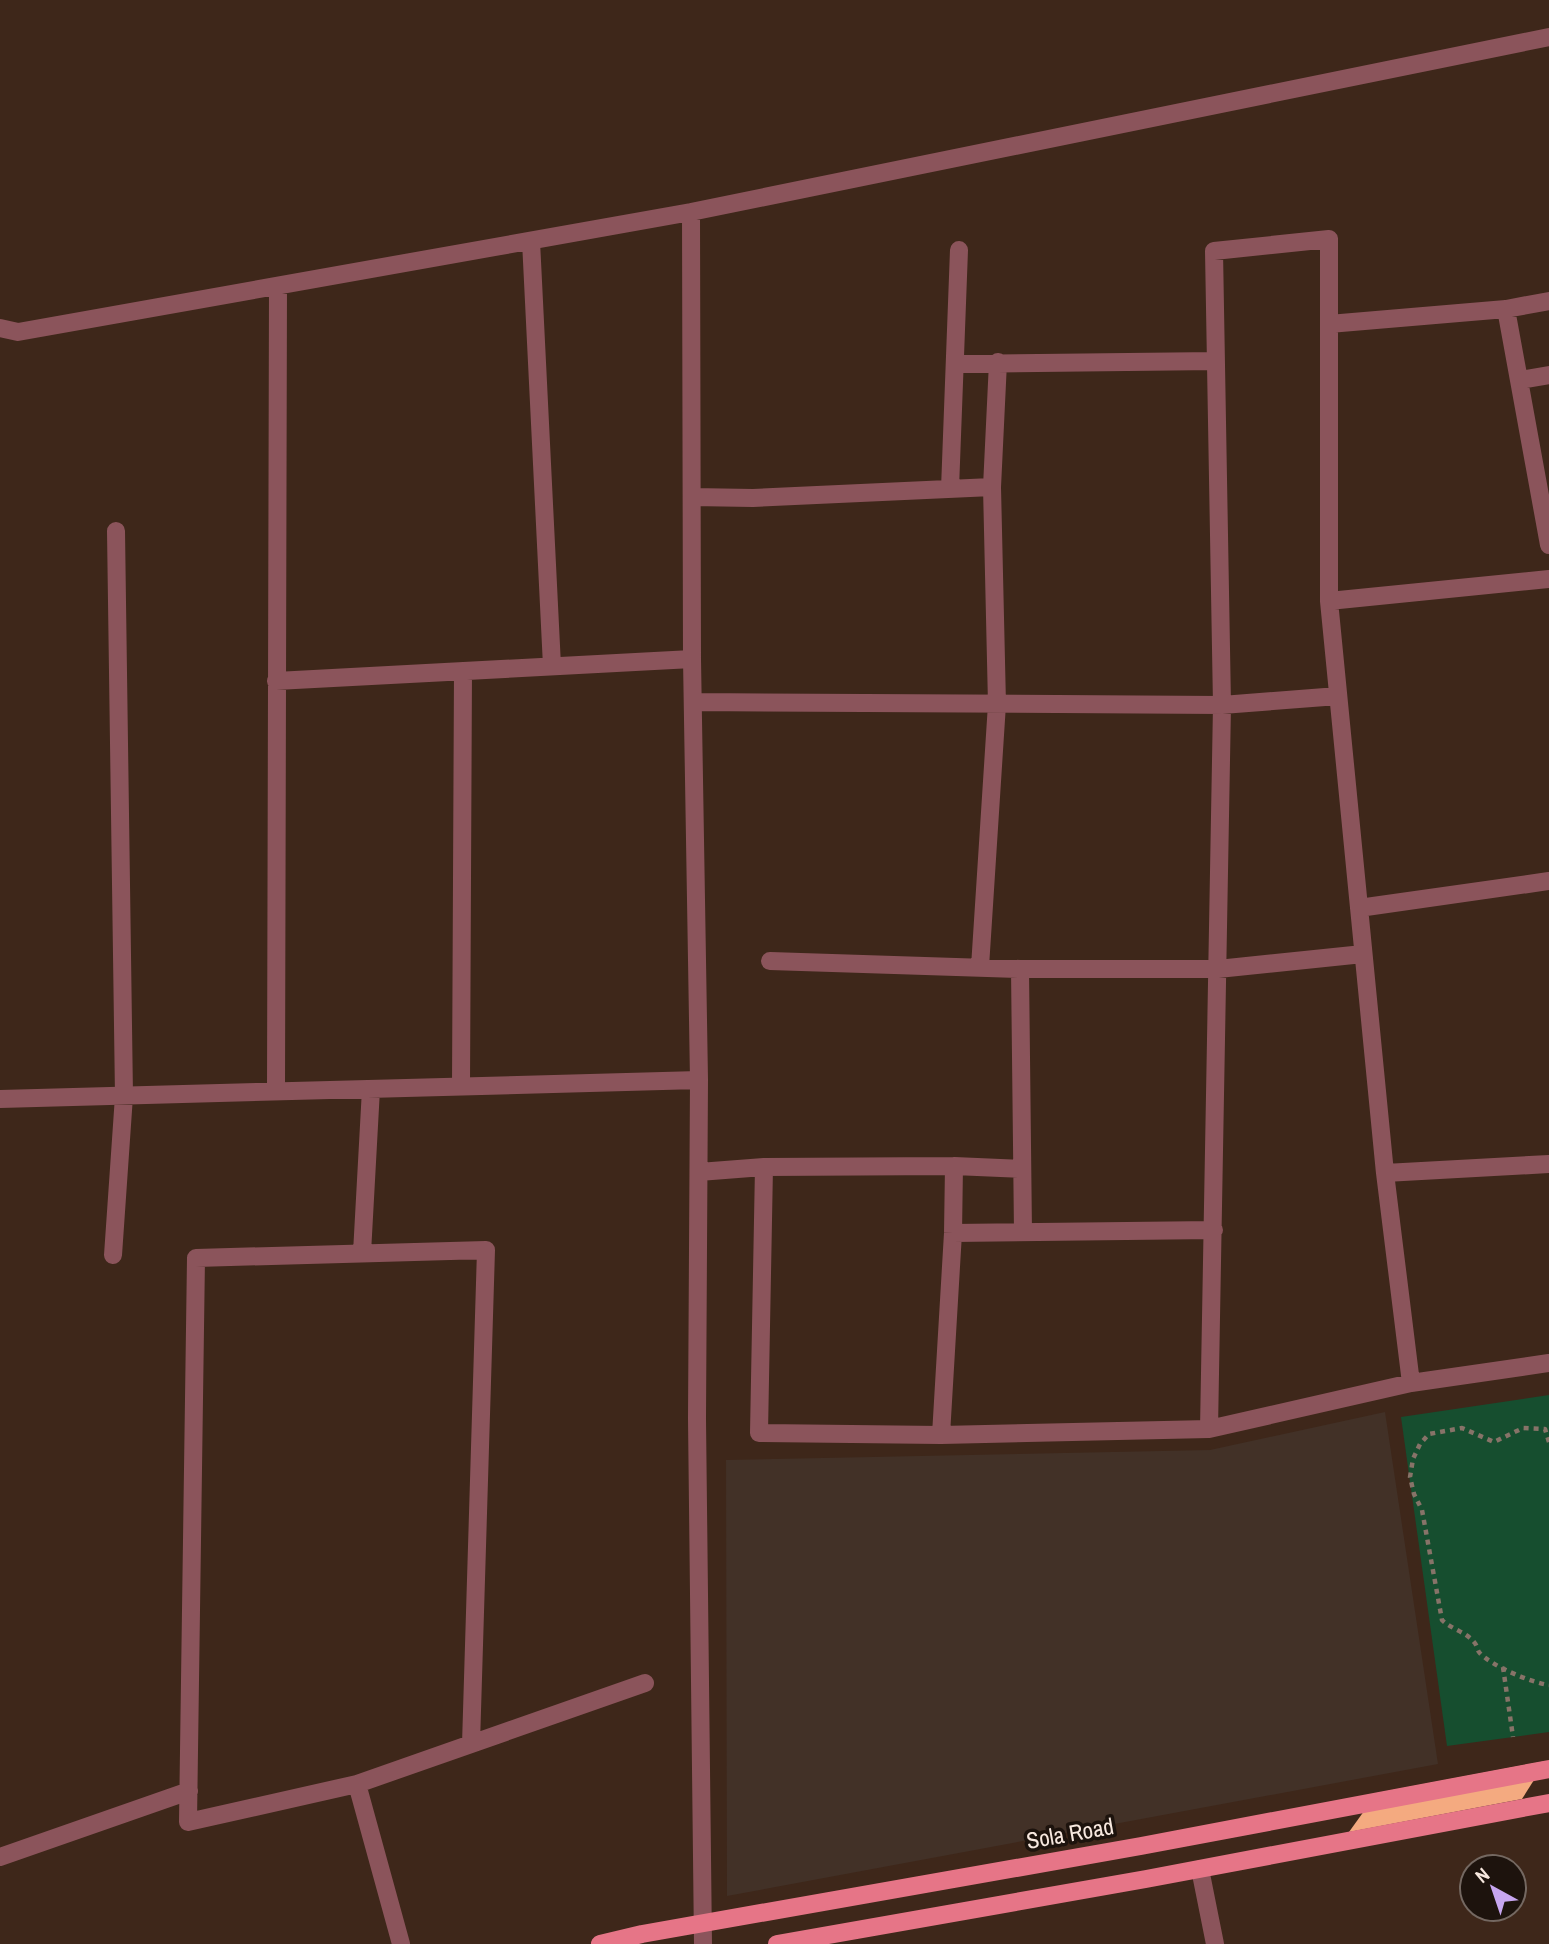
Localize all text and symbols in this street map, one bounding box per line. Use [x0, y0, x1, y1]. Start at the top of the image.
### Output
street label: Sola Road [1024, 1810, 1116, 1856]
north arrow [1458, 1853, 1528, 1923]
text: N [1469, 1861, 1495, 1889]

